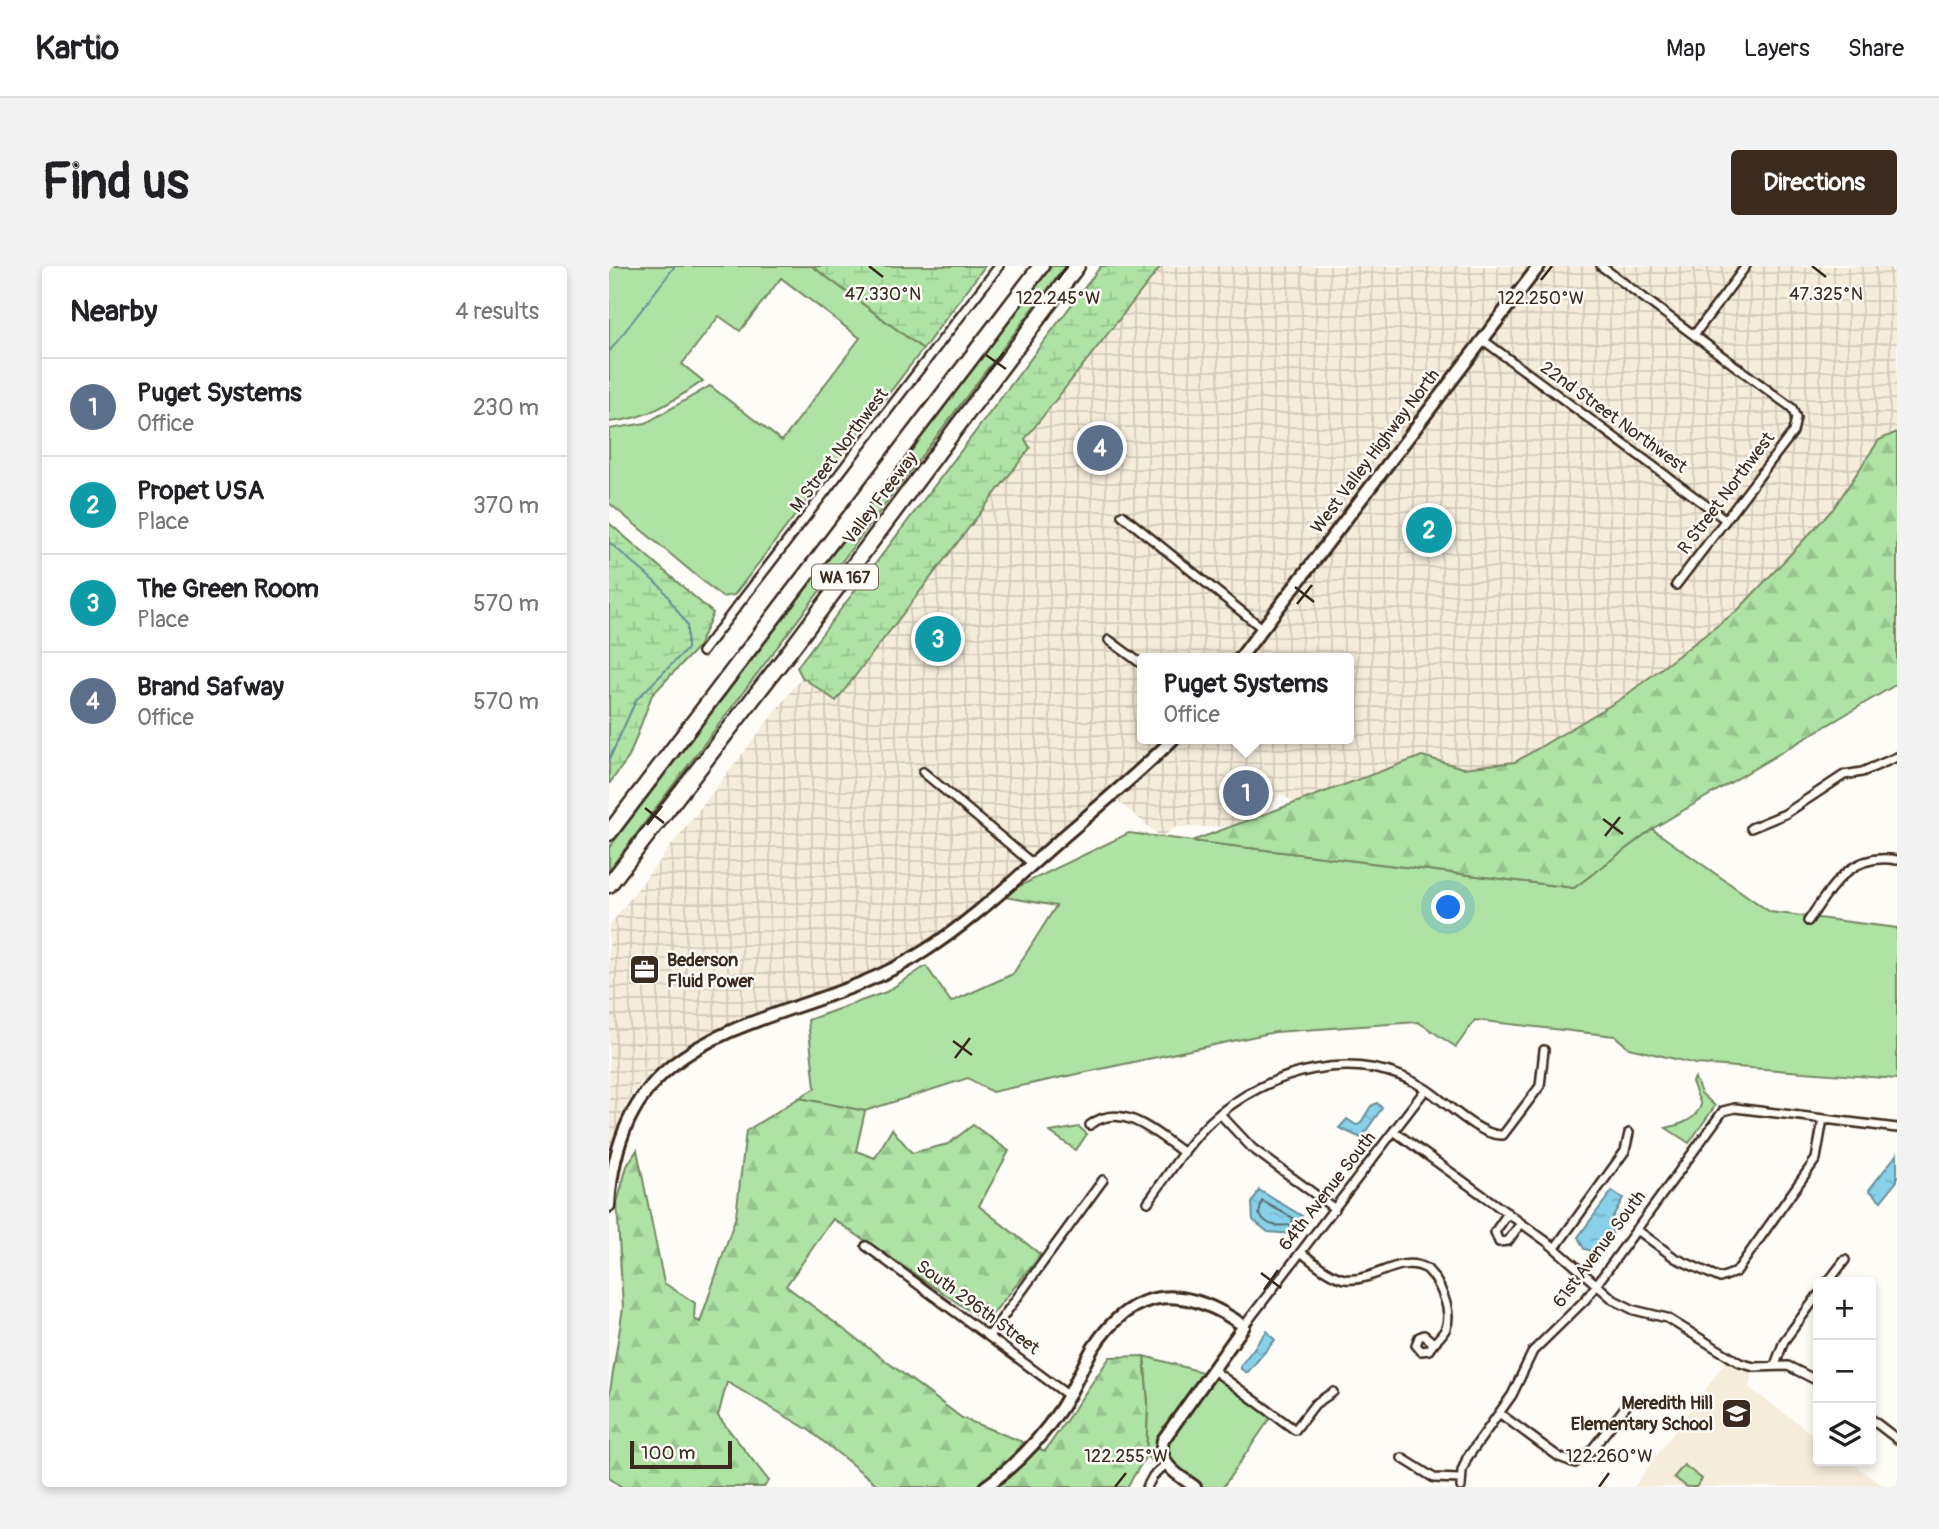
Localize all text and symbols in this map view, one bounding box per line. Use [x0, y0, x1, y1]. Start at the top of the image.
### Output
text: Kartio [35, 28, 119, 69]
text: Map [1666, 34, 1706, 63]
text: Layers [1744, 34, 1810, 63]
text: Share [1848, 34, 1904, 63]
button: Directions [1731, 150, 1897, 215]
text: Find us [42, 152, 189, 213]
text: 47.330°N [845, 283, 921, 306]
text: 47.325°N [1789, 283, 1863, 306]
text: 122.245°W [1016, 287, 1100, 310]
text: 122.250°W [1498, 287, 1584, 310]
text: Nearby [70, 293, 157, 330]
text: 4 results [455, 297, 539, 326]
street label: 22nd Street Northwest [1536, 356, 1692, 479]
street label: West Valley Highway North [1306, 365, 1445, 538]
text: Puget Systems [137, 377, 302, 409]
street label: M Street Northwest [785, 383, 894, 517]
text: 1 [89, 393, 98, 422]
text: 230 m [473, 393, 539, 422]
text: Office [137, 409, 194, 438]
pin: 4 [1077, 422, 1123, 474]
street label: R Street Northwest [1673, 427, 1780, 559]
street label: Valley Freeway [838, 447, 923, 550]
text: Propet USA [137, 475, 264, 507]
text: 2 [87, 491, 99, 520]
text: 370 m [473, 491, 539, 520]
pin: 2 [1406, 504, 1452, 556]
text: Place [137, 507, 189, 536]
road number: WA 167 [812, 564, 878, 590]
text: The Green Room [137, 573, 319, 605]
text: 3 [87, 589, 99, 618]
text: 570 m [473, 589, 539, 618]
text: Place [137, 605, 189, 634]
pin: 3 [915, 613, 961, 665]
popup [1137, 653, 1354, 744]
text: Puget Systems [1163, 668, 1328, 700]
text: Brand Safway [137, 671, 284, 703]
text: 4 [86, 687, 100, 716]
text: 570 m [473, 687, 539, 716]
text: Office [1163, 700, 1220, 729]
text: Office [137, 703, 194, 732]
pin: 1 [1223, 767, 1269, 819]
your location [1431, 890, 1465, 924]
place label: Bederson Fluid Power [667, 949, 755, 993]
office icon: Bederson Fluid Power [627, 953, 661, 987]
street label: 64th Avenue South [1274, 1127, 1381, 1255]
street label: 61st Avenue South [1548, 1186, 1651, 1312]
street label: South 296th Street [911, 1255, 1045, 1360]
map controls [1813, 1277, 1876, 1466]
button: + [1813, 1277, 1876, 1340]
button: − [1813, 1340, 1876, 1403]
place label: Meredith Hill Elementary School [1571, 1392, 1713, 1436]
school or university icon: Meredith Hill Elementary School [1719, 1396, 1753, 1430]
button: layers [1813, 1403, 1876, 1466]
scale bar [630, 1438, 731, 1470]
text: 100 m [641, 1441, 695, 1465]
text: 122.255°W [1084, 1445, 1168, 1468]
text: 122.260°W [1565, 1445, 1653, 1468]

